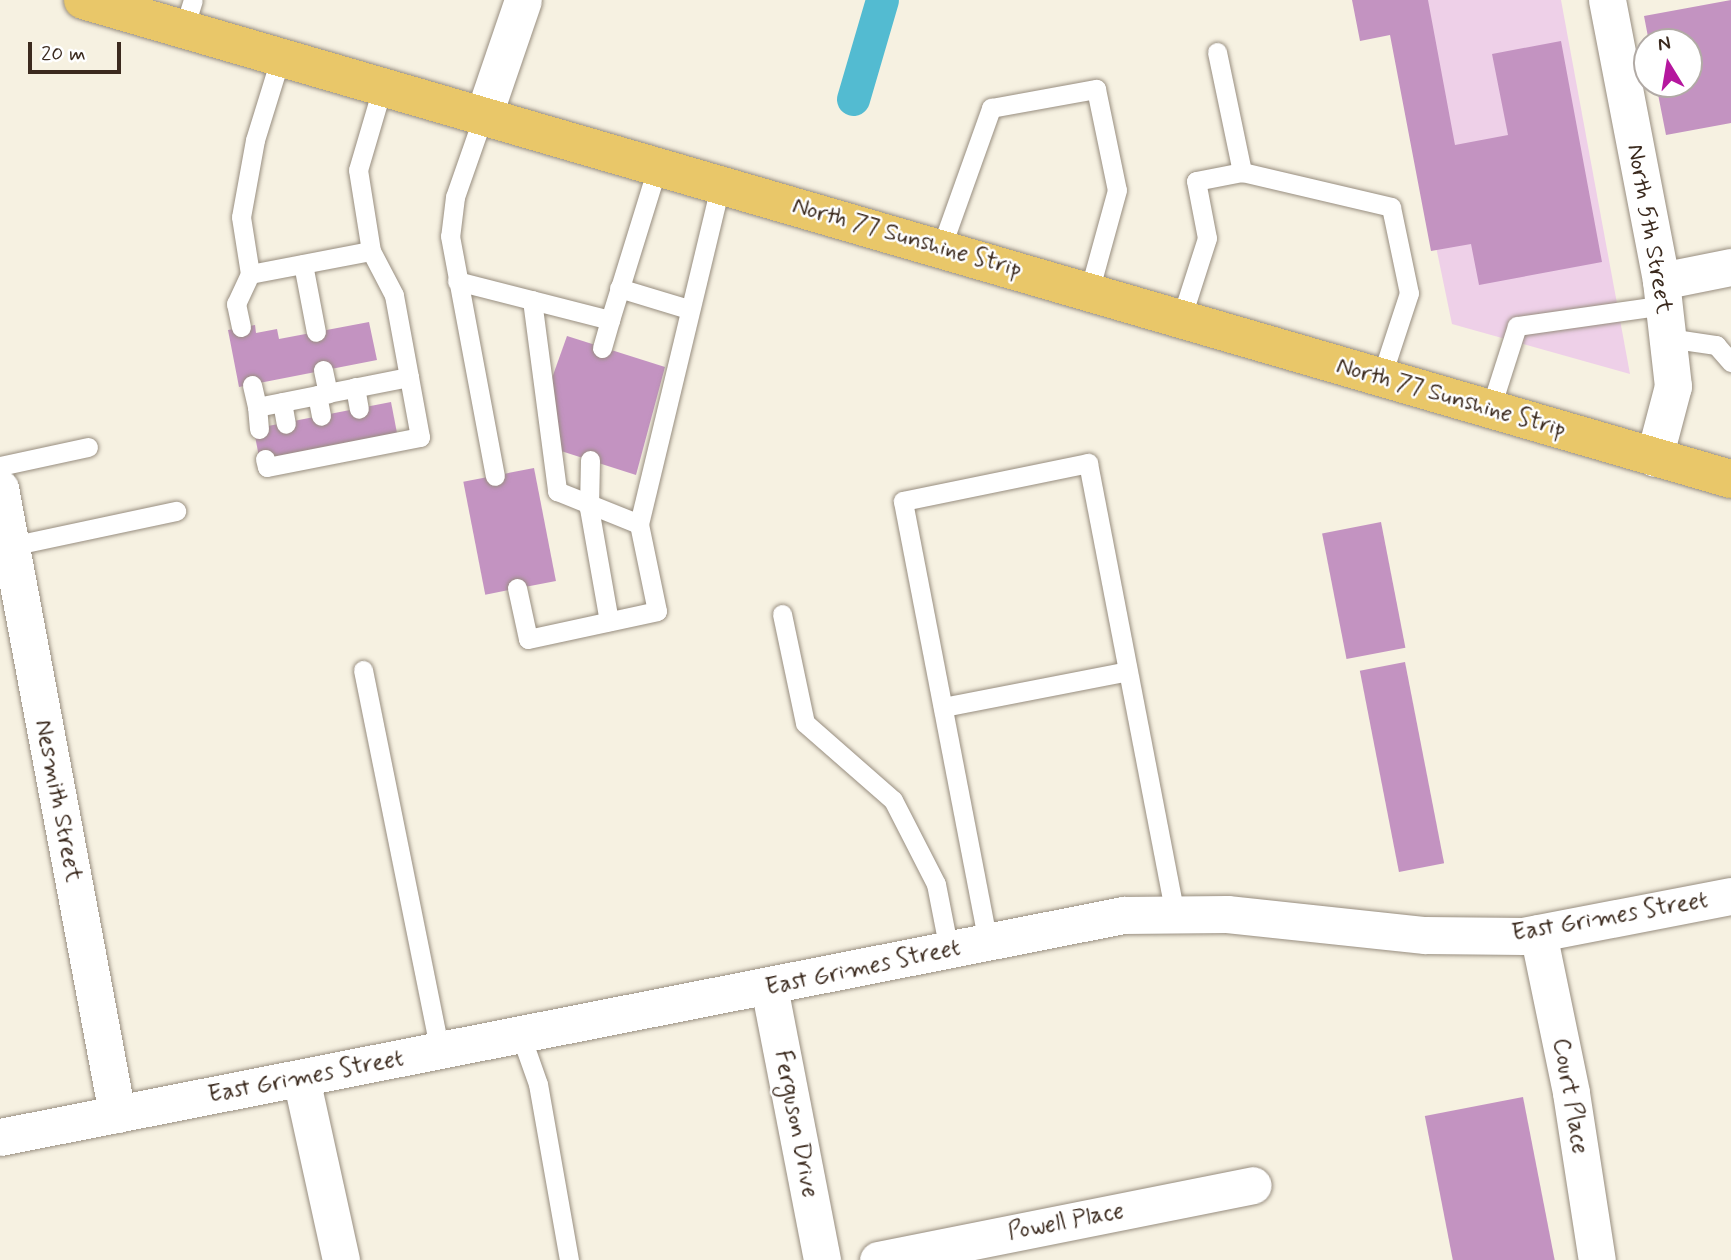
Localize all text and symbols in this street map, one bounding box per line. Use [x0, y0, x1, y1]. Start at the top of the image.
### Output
scale bar [32, 28, 124, 72]
north arrow [1633, 28, 1703, 98]
text: N [1656, 30, 1673, 57]
text: 20 m [41, 40, 86, 68]
street label: North 5th Street [1620, 142, 1678, 316]
street label: North 77 Sunshine Strip [789, 192, 1025, 284]
street label: North 77 Sunshine Strip [1333, 352, 1569, 444]
street label: Nesmith Street [28, 717, 88, 885]
street label: East Grimes Street [1508, 885, 1712, 949]
street label: East Grimes Street [761, 933, 965, 1003]
street label: Court Place [1546, 1036, 1594, 1156]
street label: East Grimes Street [204, 1044, 408, 1110]
street label: Ferguson Drive [768, 1049, 824, 1199]
street label: Powell Place [1005, 1197, 1127, 1247]

